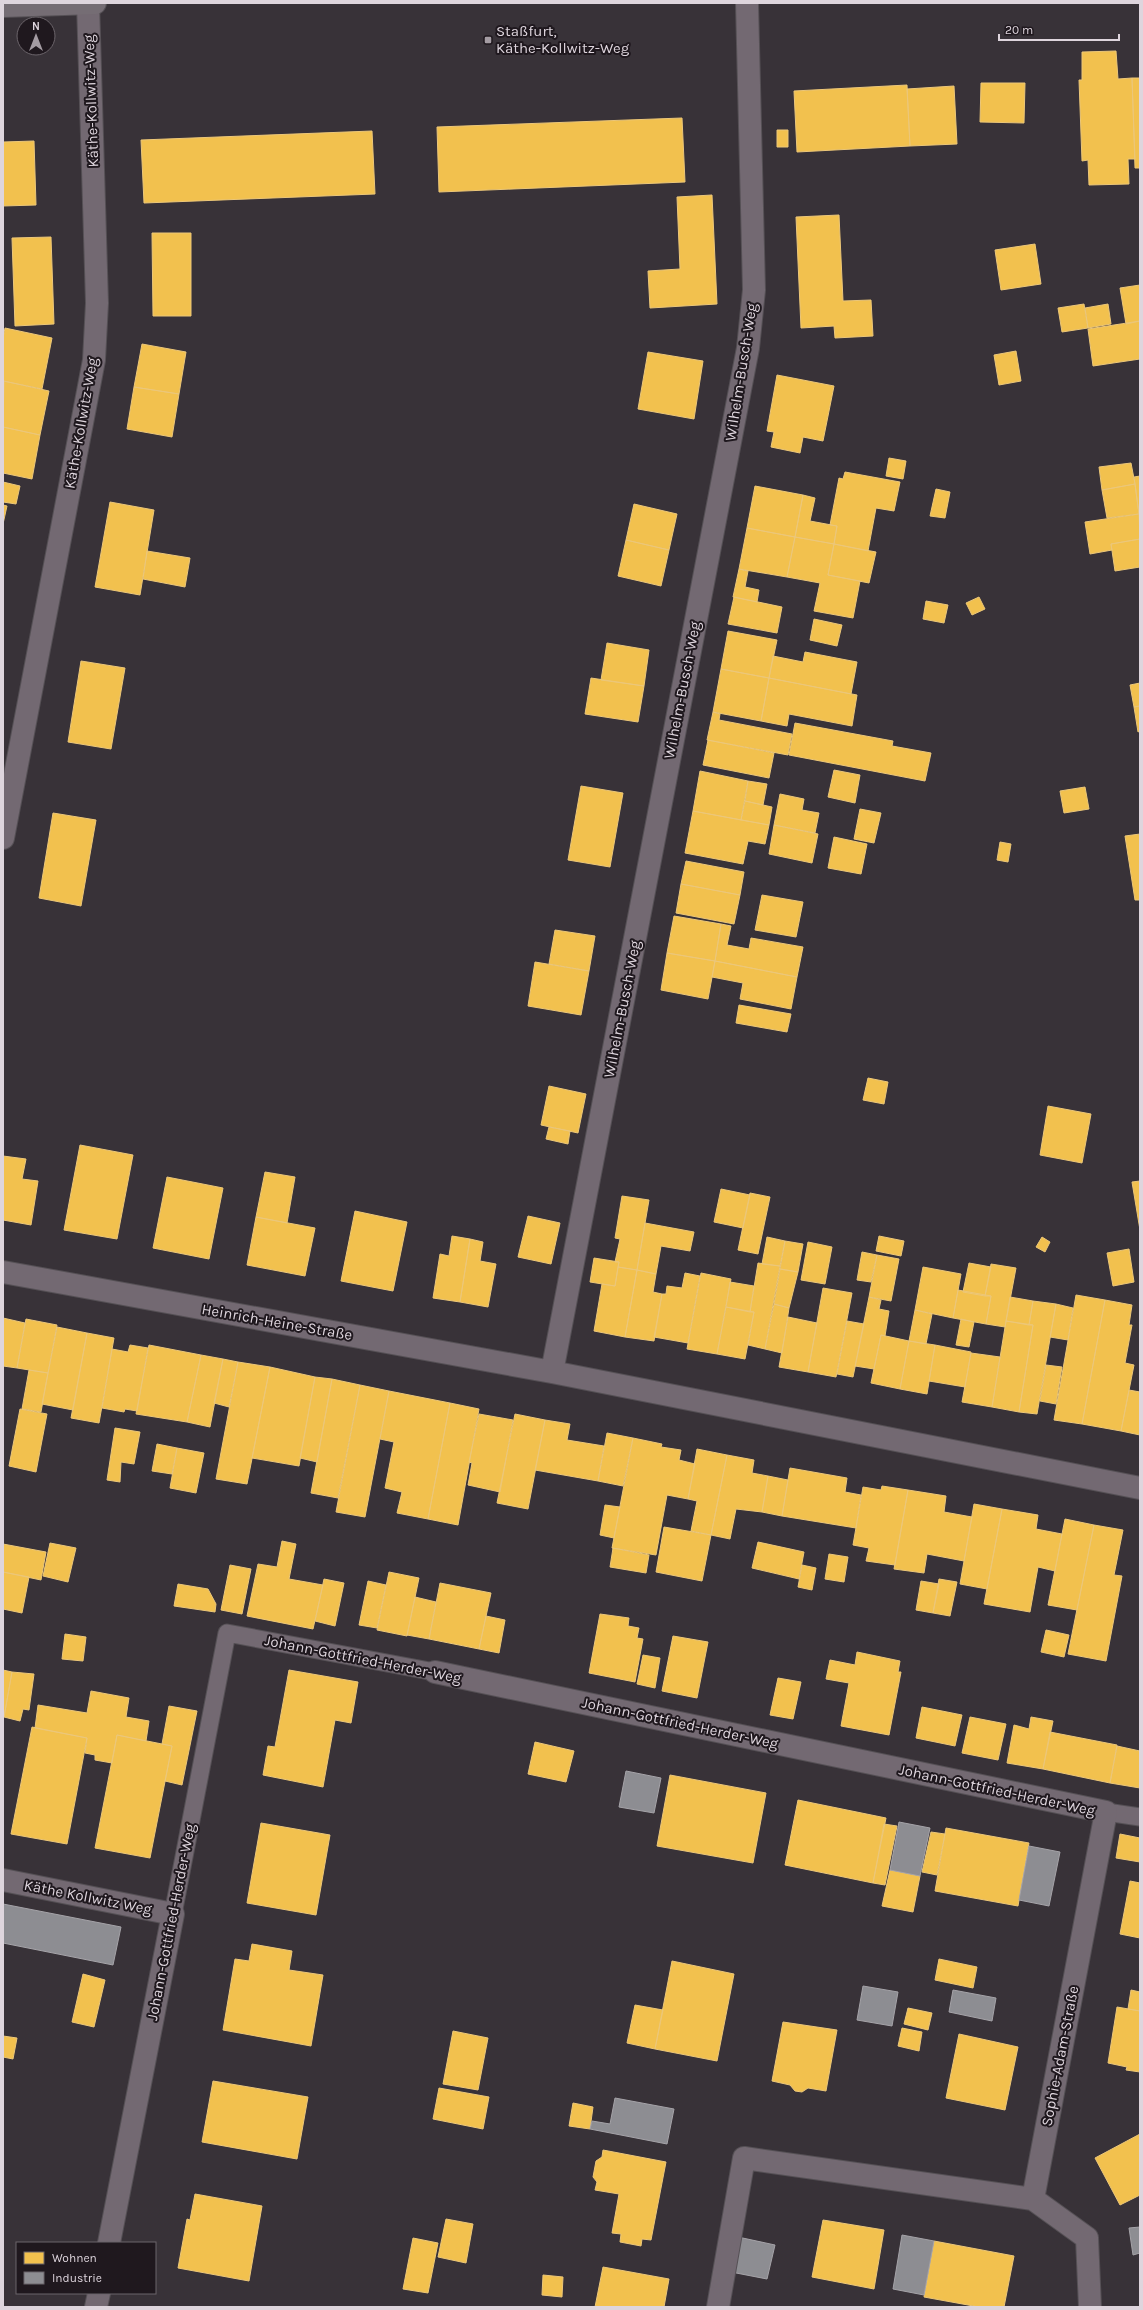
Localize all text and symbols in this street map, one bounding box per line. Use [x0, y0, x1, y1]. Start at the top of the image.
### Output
north arrow [16, 16, 56, 56]
scale bar [999, 16, 1119, 42]
text: N [32, 20, 40, 33]
place label: Staßfurt, Käthe-Kollwitz-Weg [496, 22, 630, 57]
text: 20 m [1005, 23, 1033, 37]
street label: Käthe-Kollwitz-Weg [80, 34, 102, 168]
marker: Staßfurt, Käthe-Kollwitz-Weg [483, 35, 493, 45]
street label: Wilhelm-Busch-Weg [721, 301, 761, 442]
street label: Käthe-Kollwitz-Weg [61, 355, 102, 490]
street label: Wilhelm-Busch-Weg [660, 619, 704, 760]
street label: Wilhelm-Busch-Weg [600, 938, 644, 1079]
street label: Heinrich-Heine-Straße [200, 1300, 354, 1344]
street label: Johann-Gottfried-Herder-Weg [263, 1631, 464, 1687]
street label: Johann-Gottfried-Herder-Weg [580, 1693, 780, 1753]
street label: Johann-Gottfried-Herder-Weg [897, 1760, 1097, 1820]
street label: Johann-Gottfried-Herder-Weg [143, 1821, 199, 2022]
street label: Käthe Kollwitz Weg [23, 1876, 154, 1918]
street label: Sophie-Adam-Straße [1038, 1984, 1082, 2128]
legend [16, 2242, 156, 2294]
text: Wohnen [52, 2251, 97, 2265]
text: Industrie [52, 2271, 102, 2285]

